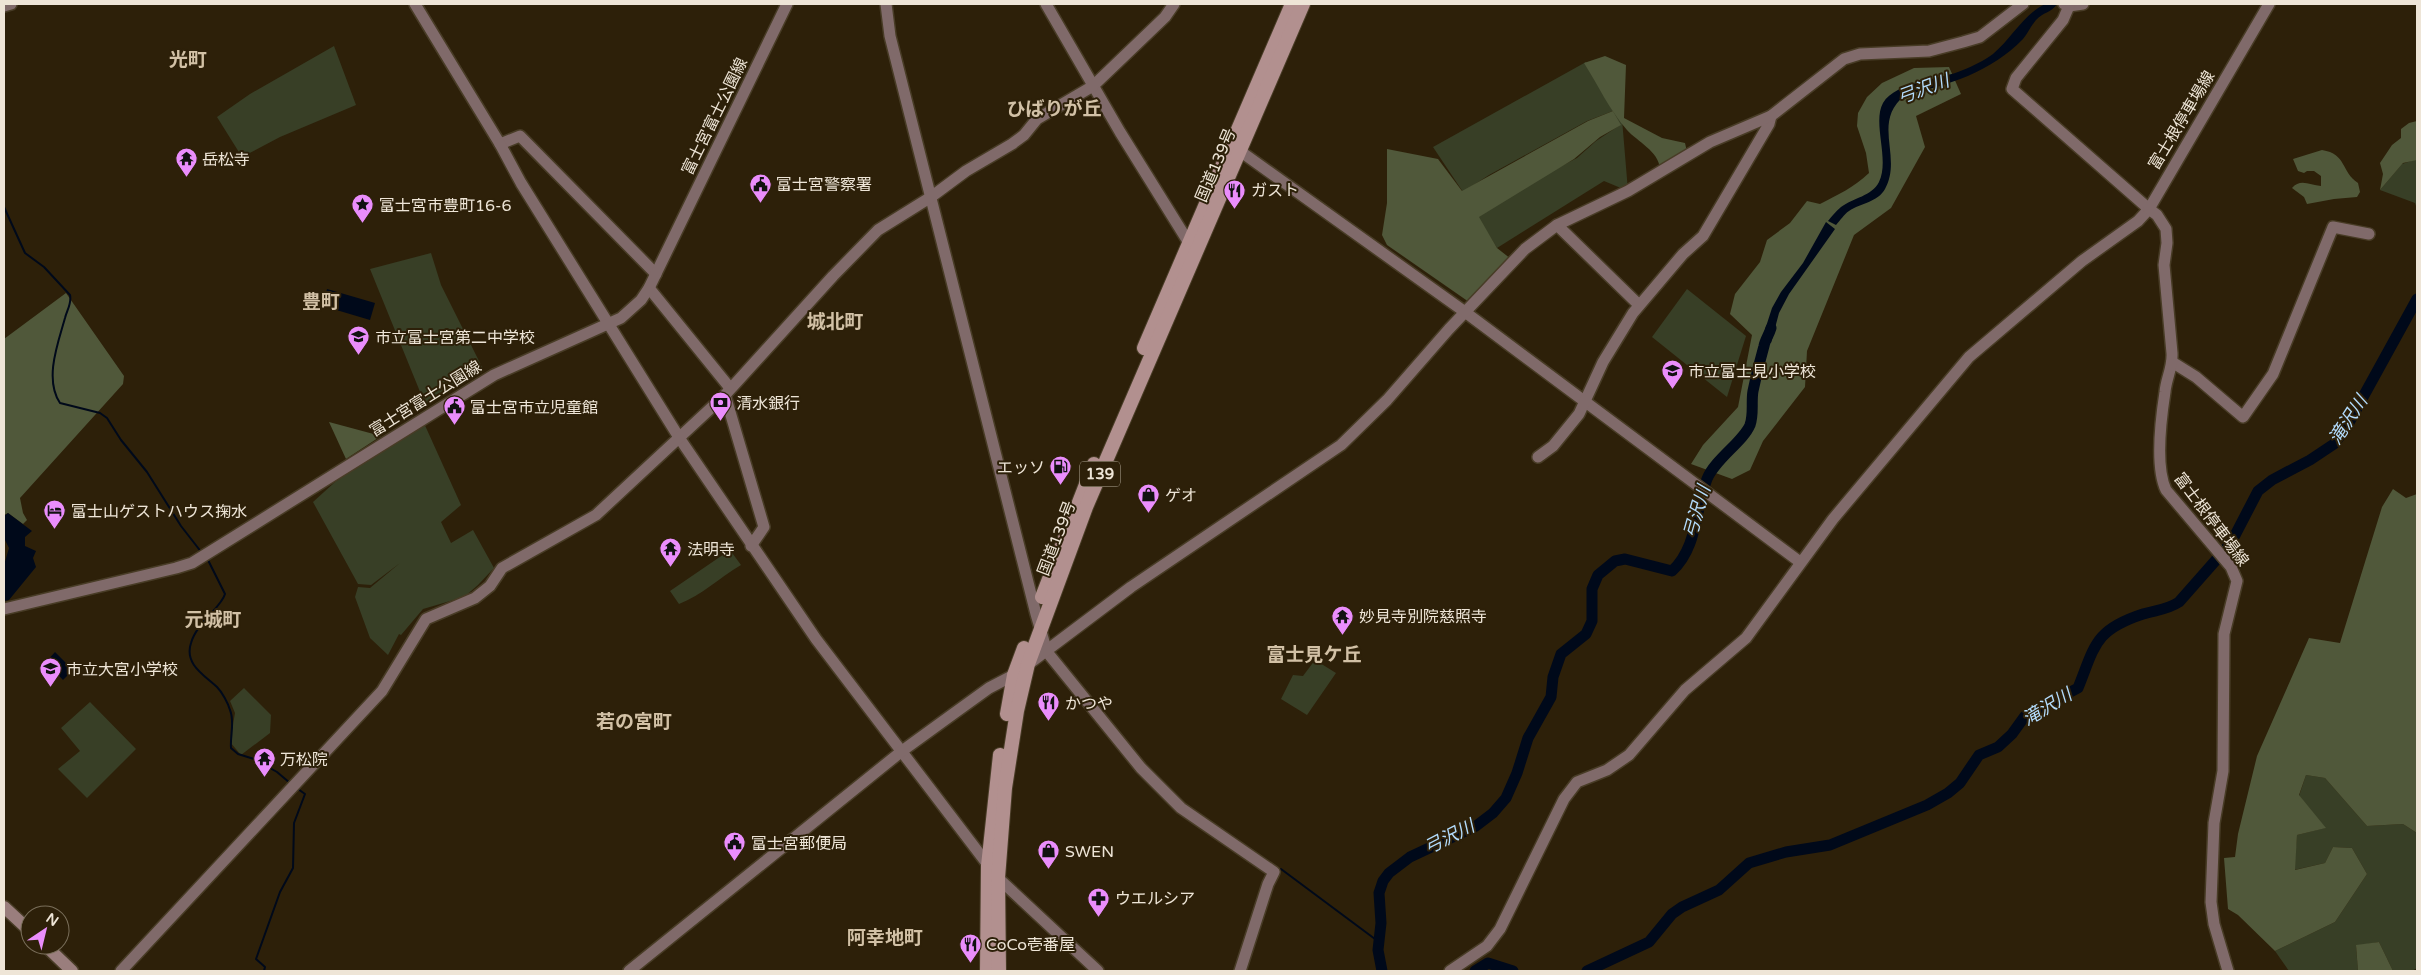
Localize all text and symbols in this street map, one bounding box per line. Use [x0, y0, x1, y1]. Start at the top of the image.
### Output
district label: 光町 [169, 49, 207, 71]
street label: 富士宮富士公園線 [678, 55, 752, 178]
street label: 富士根停車場線 [2144, 67, 2219, 174]
water label: 弓沢川 [1894, 69, 1954, 109]
district label: ひばりが丘 [1006, 98, 1102, 120]
street label: 国道139号 [1191, 126, 1240, 205]
temple icon: 岳松寺 [174, 147, 198, 178]
place label: 岳松寺 [202, 150, 250, 170]
public building icon: 富士宮警察署 [748, 172, 772, 203]
place label: 富士宮警察署 [776, 175, 872, 195]
restaurant icon: ガスト [1223, 178, 1247, 209]
place label: ガスト [1251, 181, 1299, 201]
place icon: 富士宮市豊町16-6 [351, 193, 375, 224]
place label: 富士宮市豊町16-6 [379, 196, 512, 216]
district label: 豊町 [302, 291, 340, 313]
district label: 城北町 [806, 311, 864, 333]
school or university icon: 市立富士宮第二中学校 [347, 325, 371, 356]
place label: 市立富士宮第二中学校 [375, 328, 535, 348]
street label: 富士宮富士公園線 [366, 356, 485, 441]
school or university icon: 市立富士見小学校 [1660, 359, 1684, 390]
place label: 市立富士見小学校 [1688, 362, 1816, 382]
water label: 滝沢川 [2324, 390, 2373, 449]
bank icon: 清水銀行 [708, 391, 732, 422]
place label: 清水銀行 [736, 394, 800, 414]
public building icon: 富士宮市立児童館 [442, 395, 466, 426]
place label: 富士宮市立児童館 [470, 398, 598, 418]
fuel station icon: エッソ [1049, 455, 1073, 486]
place label: エッソ [997, 458, 1045, 478]
road number: 139 [1080, 462, 1120, 486]
street label: 富士根停車場線 [2170, 469, 2253, 570]
water label: 弓沢川 [1679, 481, 1716, 541]
shop icon: ゲオ [1137, 483, 1161, 514]
place label: ゲオ [1165, 486, 1197, 506]
street label: 国道139号 [1034, 498, 1080, 578]
hotel icon: 富士山ゲストハウス掬水 [43, 499, 67, 530]
place label: 富士山ゲストハウス掬水 [71, 502, 247, 522]
temple icon: 法明寺 [659, 537, 683, 568]
place label: 法明寺 [687, 540, 735, 560]
temple icon: 妙見寺別院慈照寺 [1331, 604, 1355, 635]
place label: 妙見寺別院慈照寺 [1359, 607, 1487, 627]
district label: 元城町 [184, 609, 242, 631]
district label: 富士見ケ丘 [1266, 644, 1362, 666]
school or university icon: 市立大宮小学校 [38, 657, 62, 688]
place label: 市立大宮小学校 [66, 660, 178, 680]
water label: 滝沢川 [2018, 683, 2078, 730]
restaurant icon: かつや [1037, 691, 1061, 722]
place label: かつや [1065, 694, 1113, 714]
district label: 若の宮町 [596, 711, 672, 733]
temple icon: 万松院 [252, 747, 276, 778]
place label: 万松院 [280, 750, 328, 770]
water label: 弓沢川 [1420, 814, 1480, 859]
public building icon: 富士宮郵便局 [723, 831, 747, 862]
place label: 富士宮郵便局 [751, 834, 847, 854]
shop icon: SWEN [1037, 839, 1061, 870]
place label: SWEN [1065, 842, 1114, 862]
pharmacy icon: ウエルシア [1087, 886, 1111, 917]
place label: ウエルシア [1115, 889, 1195, 909]
north arrow [20, 905, 70, 955]
text: N [43, 910, 62, 930]
district label: 阿幸地町 [847, 927, 923, 949]
restaurant icon: CoCo壱番屋 [958, 932, 982, 963]
place label: CoCo壱番屋 [986, 935, 1075, 955]

